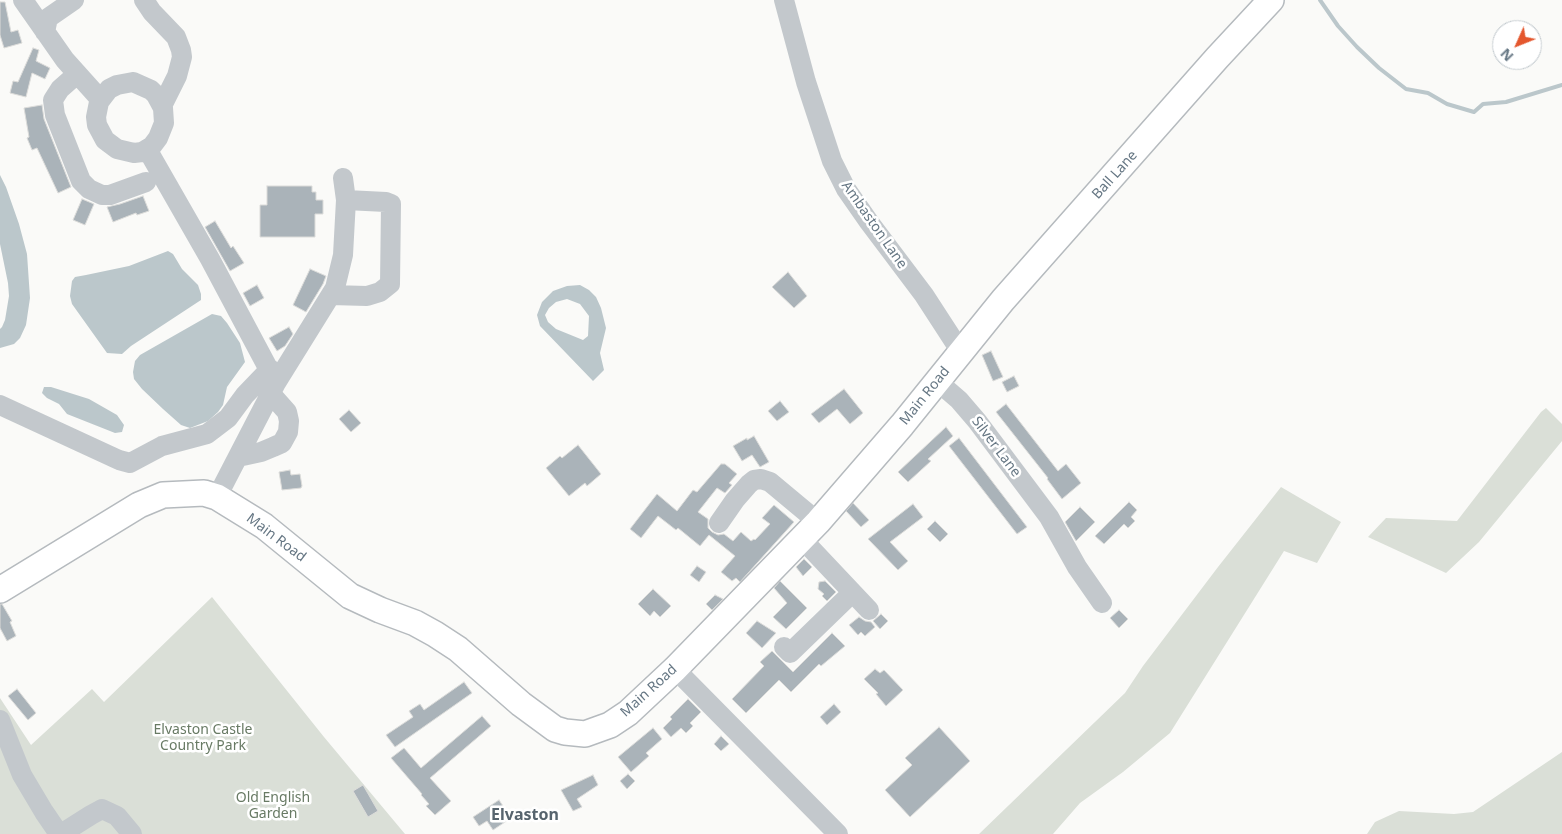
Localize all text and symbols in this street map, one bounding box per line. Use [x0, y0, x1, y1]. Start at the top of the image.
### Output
north arrow [1492, 20, 1542, 70]
text: N [1496, 44, 1517, 66]
street label: Ball Lane [1089, 147, 1141, 203]
street label: Ambaston Lane [838, 178, 910, 272]
street label: Main Road [896, 363, 954, 429]
street label: Silver Lane [968, 414, 1024, 480]
street label: Main Road [243, 510, 309, 566]
street label: Main Road [617, 661, 681, 721]
park label: Elvaston Castle Country Park [154, 722, 252, 754]
park label: Old English Garden [236, 790, 310, 822]
district label: Elvaston [491, 805, 559, 825]

